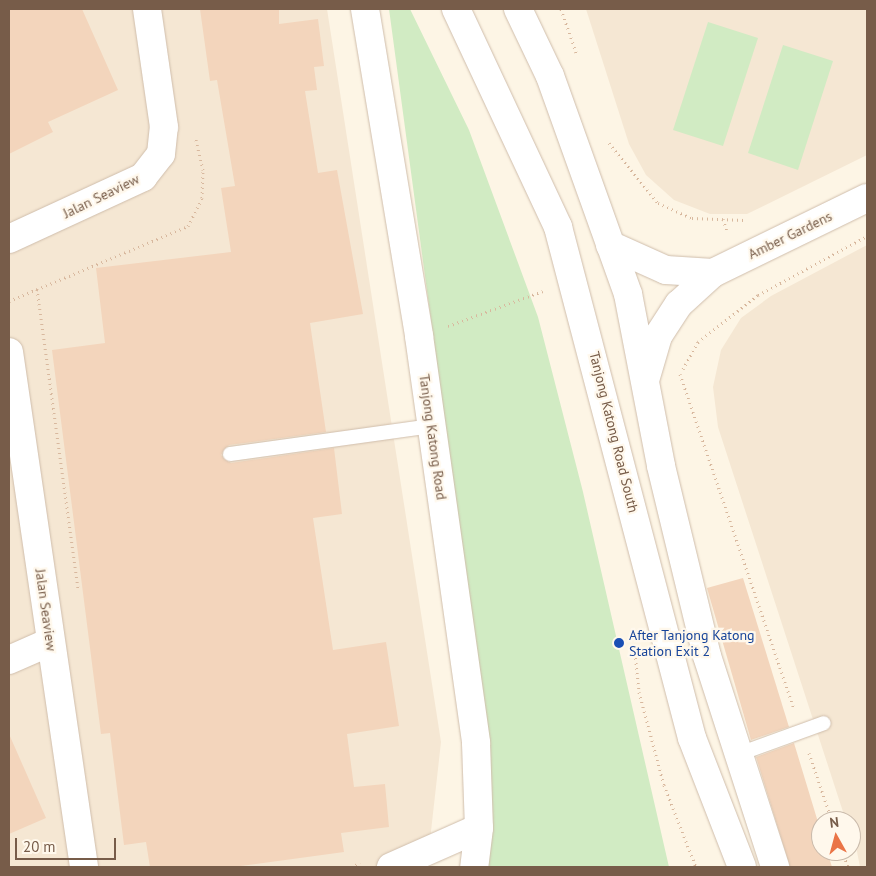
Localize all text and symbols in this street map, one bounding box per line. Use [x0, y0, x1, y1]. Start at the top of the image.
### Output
street label: Jalan Seaview [60, 170, 142, 222]
street label: Amber Gardens [745, 207, 835, 263]
street label: Tanjong Katong Road South [586, 350, 642, 514]
street label: Tanjong Katong Road [416, 373, 450, 501]
street label: Jalan Seaview [32, 568, 60, 652]
place label: After Tanjong Katong Station Exit 2 [629, 627, 755, 660]
marker: After Tanjong Katong Station Exit 2 [613, 637, 625, 649]
north arrow [811, 811, 861, 861]
text: N [829, 813, 840, 832]
scale bar [18, 828, 119, 860]
text: 20 m [23, 837, 56, 856]

